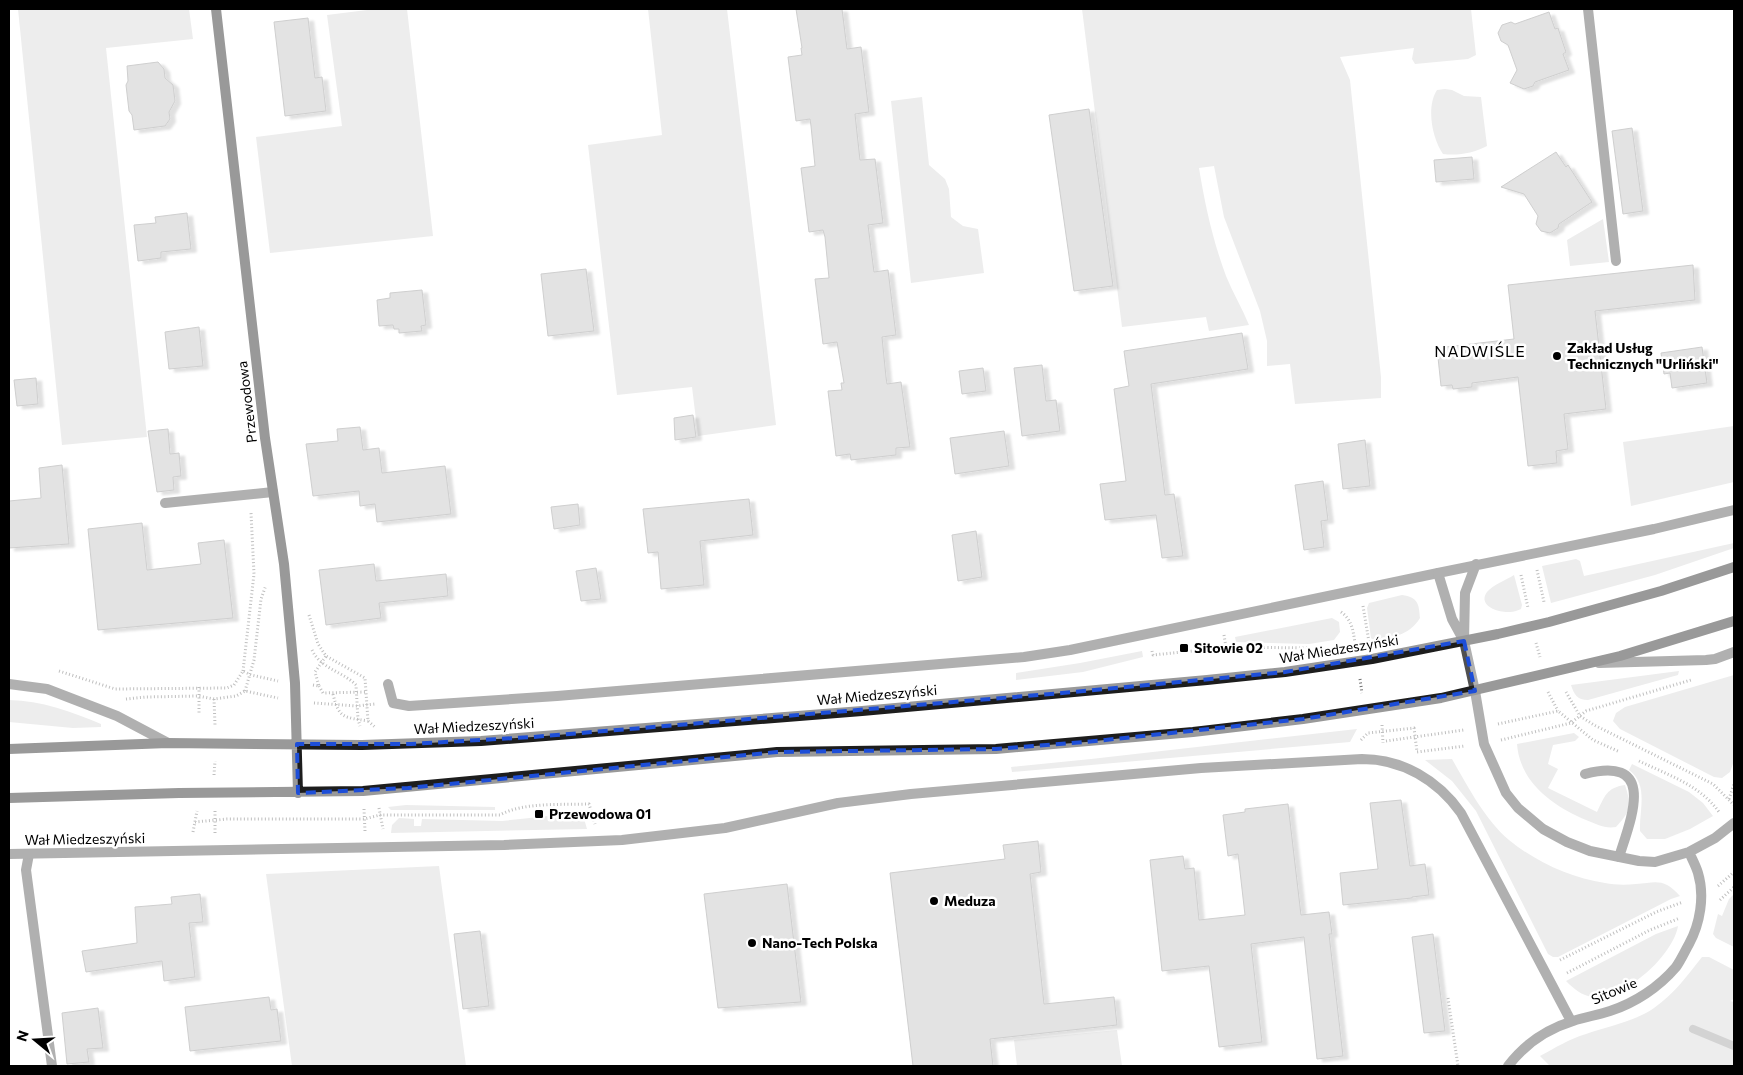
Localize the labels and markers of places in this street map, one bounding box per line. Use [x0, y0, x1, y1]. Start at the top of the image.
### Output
place label: Zakład Usług Technicznych "Urliński" [1567, 339, 1719, 372]
marker: Zakład Usług Technicznych "Urliński" [1551, 350, 1563, 362]
place label: Sitowie 02 [1194, 639, 1263, 656]
marker: Sitowie 02 [1178, 642, 1190, 654]
place label: Przewodowa 01 [549, 805, 651, 822]
marker: Przewodowa 01 [533, 808, 545, 820]
place label: Meduza [944, 892, 996, 909]
marker: Meduza [928, 895, 940, 907]
place label: Nano-Tech Polska [762, 934, 878, 951]
marker: Nano-Tech Polska [746, 937, 758, 949]

